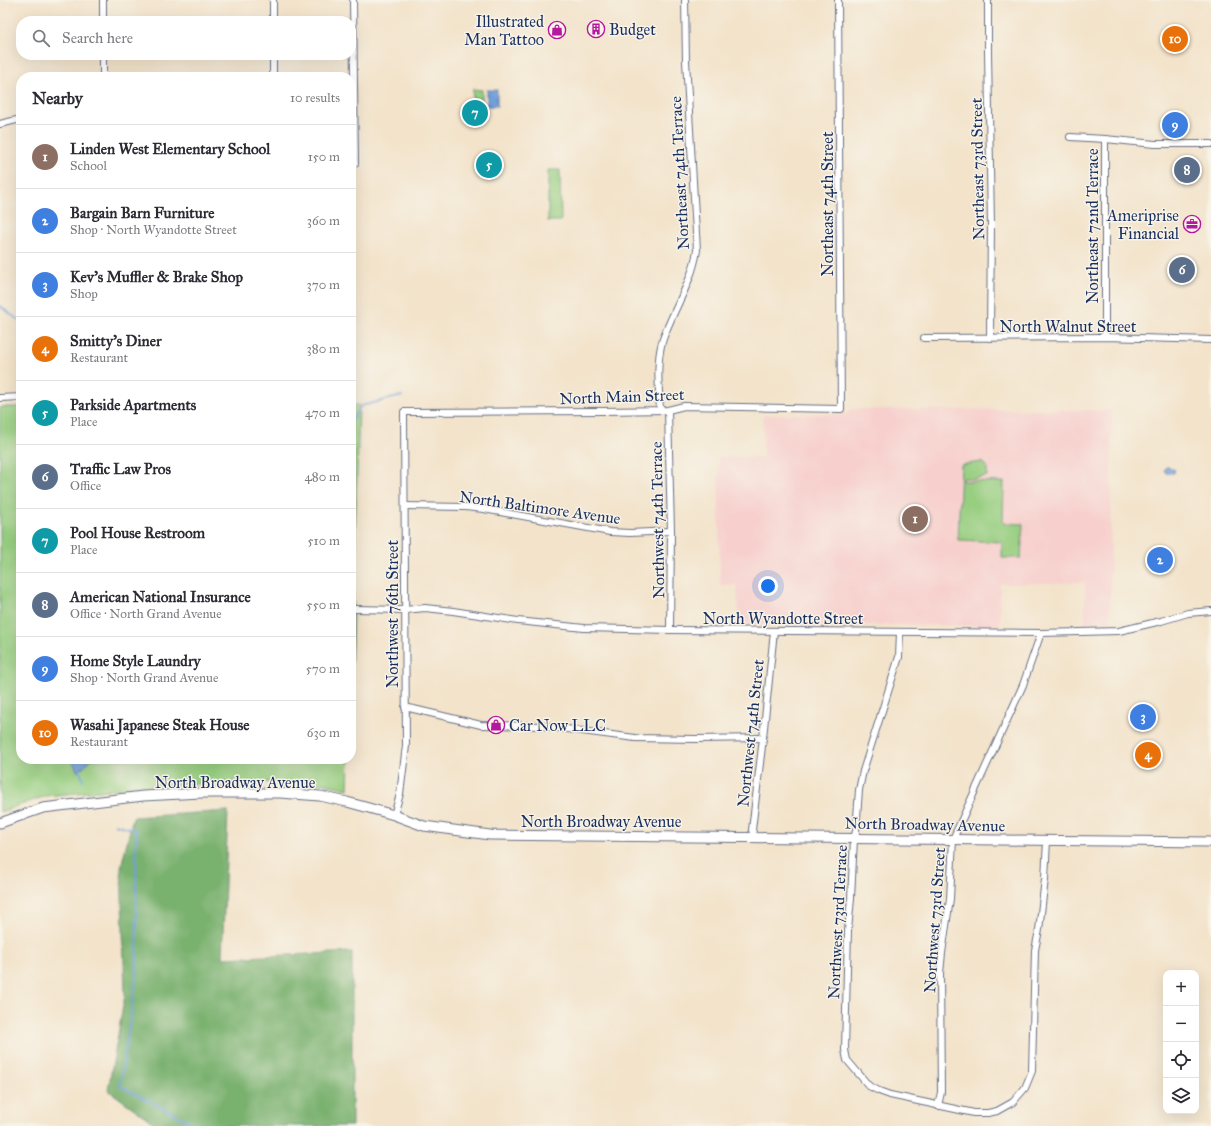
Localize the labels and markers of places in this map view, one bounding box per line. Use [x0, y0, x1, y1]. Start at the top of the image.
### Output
place label: Illustrated Man Tattoo [464, 12, 544, 49]
building icon: Budget [586, 19, 606, 39]
shop icon: Illustrated Man Tattoo [547, 20, 567, 40]
place label: Budget [609, 20, 656, 40]
pin: 10 [1162, 24, 1188, 54]
pin: 7 [462, 98, 488, 128]
pin: 9 [1162, 110, 1188, 140]
pin: 5 [476, 150, 502, 180]
pin: 8 [1174, 155, 1200, 185]
place label: Ameriprise Financial [1106, 206, 1180, 243]
office icon: Ameriprise Financial [1182, 214, 1202, 234]
pin: 6 [1169, 255, 1195, 285]
pin: 1 [902, 504, 928, 534]
pin: 2 [1147, 545, 1173, 575]
pin: 3 [1130, 702, 1156, 732]
shop icon: Car Now LLC [486, 715, 506, 735]
place label: Car Now LLC [509, 716, 606, 735]
pin: 4 [1135, 740, 1161, 770]

